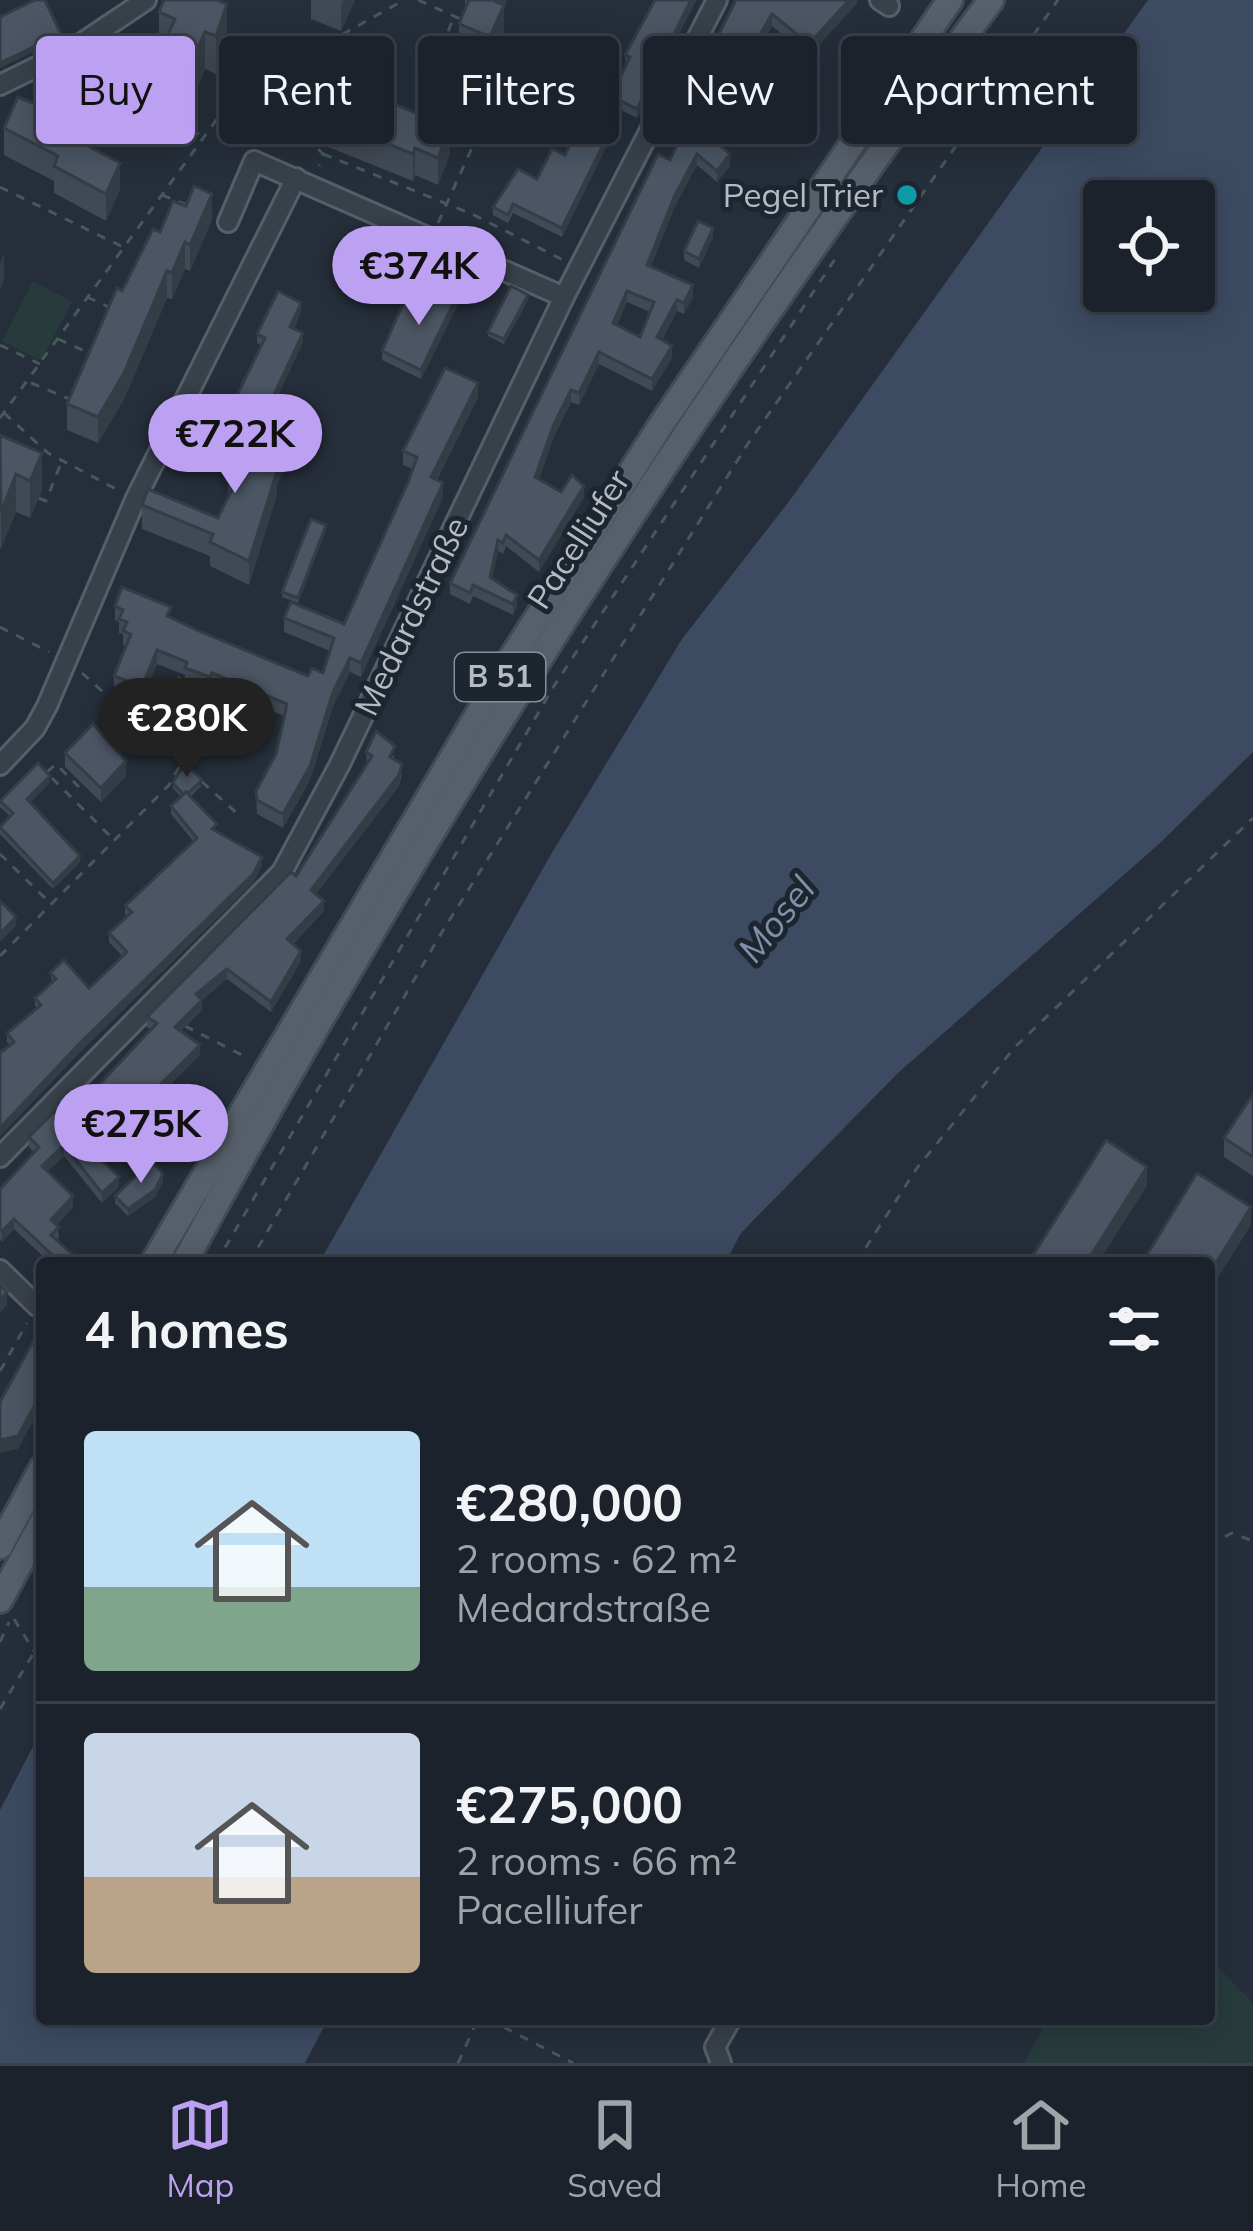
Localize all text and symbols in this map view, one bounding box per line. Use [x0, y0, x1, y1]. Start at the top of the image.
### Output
chip: Buy [36, 36, 195, 144]
chip: Rent [219, 36, 394, 144]
chip: Filters [418, 36, 619, 144]
chip: New [643, 36, 817, 144]
chip: Apartment [841, 36, 1137, 144]
place label: Pegel Trier [723, 174, 883, 215]
map controls [1083, 180, 1215, 312]
button: locate [1083, 180, 1215, 312]
marker: Pegel Trier [894, 182, 920, 208]
pin: €374K [335, 226, 503, 328]
text: €374K [359, 240, 479, 289]
pin: €722K [151, 394, 319, 496]
text: €722K [175, 408, 295, 457]
street label: Pacelliufer [517, 461, 638, 616]
street label: Medardstraße [345, 510, 476, 722]
road number: B 51 [455, 653, 545, 701]
pin: €280K [103, 678, 271, 780]
text: €280K [127, 692, 247, 741]
water label: Mosel [727, 866, 824, 971]
pin: €275K [57, 1084, 225, 1186]
text: €275K [81, 1098, 201, 1147]
icon: filters [1101, 1296, 1167, 1362]
text: 4 homes [84, 1297, 289, 1361]
text: €280,000 [456, 1470, 683, 1534]
icon: home [180, 1479, 324, 1623]
text: 2 rooms · 62 m² [456, 1534, 737, 1583]
text: Medardstraße [456, 1583, 711, 1632]
text: €275,000 [456, 1772, 683, 1836]
icon: home [180, 1781, 324, 1925]
text: 2 rooms · 66 m² [456, 1836, 737, 1885]
text: Pacelliufer [456, 1885, 642, 1934]
tab: Map [166, 2092, 234, 2205]
tab: Saved [567, 2092, 663, 2205]
tab: Home [995, 2092, 1087, 2205]

